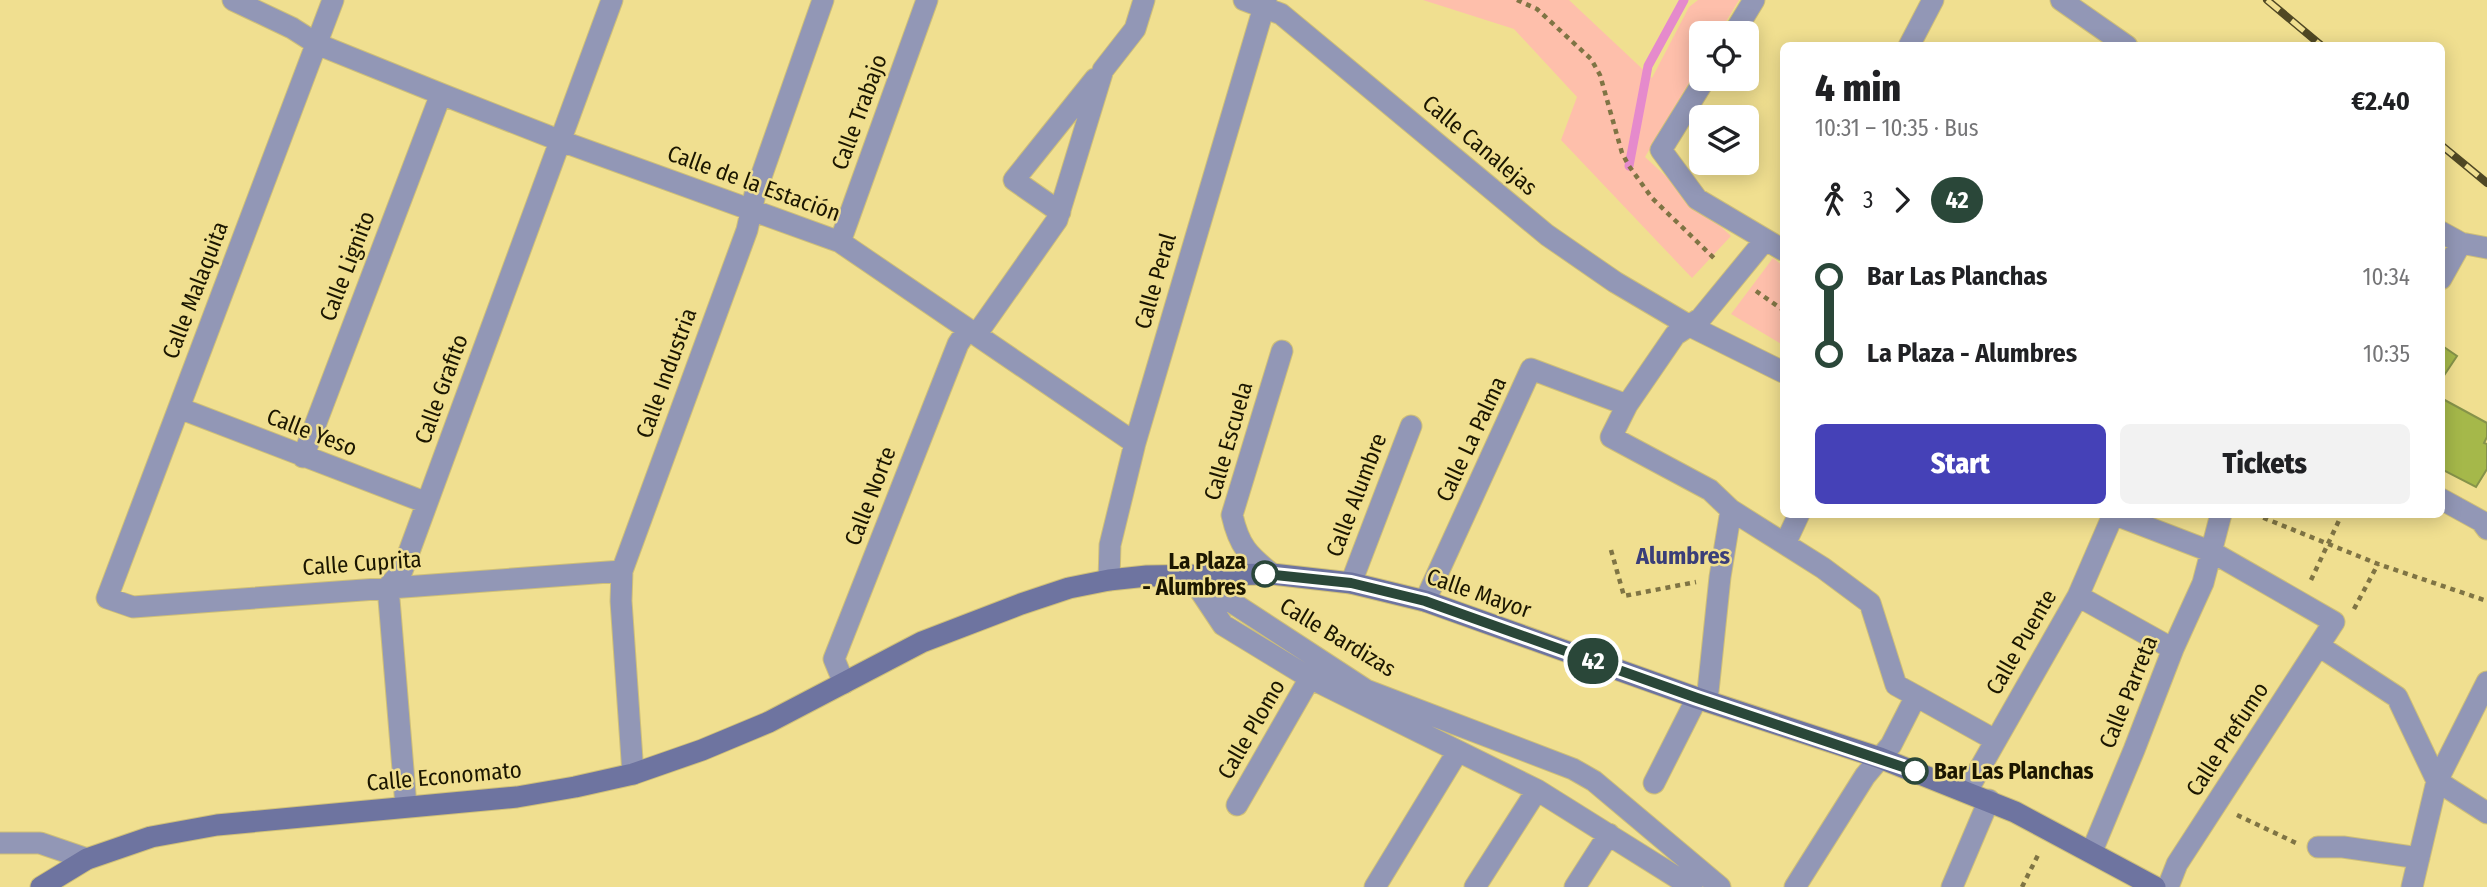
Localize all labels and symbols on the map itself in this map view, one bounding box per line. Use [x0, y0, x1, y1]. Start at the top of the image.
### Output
street label: Calle Trabajo [825, 50, 893, 174]
street label: Calle Canalejas [1417, 89, 1543, 201]
street label: Calle de la Estación [664, 139, 844, 227]
street label: Calle Lignito [313, 207, 381, 325]
street label: Calle Malaquita [156, 217, 234, 363]
street label: Calle Peral [1128, 230, 1182, 332]
street label: Calle Industria [630, 304, 702, 442]
street label: Calle Grafito [408, 330, 474, 448]
street label: Calle La Palma [1430, 372, 1512, 506]
street label: Calle Escuela [1198, 378, 1258, 504]
street label: Calle Yeso [263, 402, 361, 462]
street label: Calle Alumbre [1320, 429, 1392, 561]
street label: Calle Norte [838, 442, 902, 550]
district label: Alumbres [1635, 542, 1731, 570]
street label: Calle Cuprita [302, 545, 422, 581]
place label: La Plaza - Alumbres [1142, 547, 1246, 601]
marker: La Plaza - Alumbres [1252, 561, 1278, 587]
street label: Calle Mayor [1423, 562, 1535, 624]
street label: Calle Puente [1980, 584, 2062, 700]
street label: Calle Bardizas [1275, 591, 1401, 683]
street label: Calle Parreta [2093, 632, 2163, 752]
line badge: 42 [1562, 638, 1624, 684]
street label: Calle Plomo [1211, 674, 1291, 784]
street label: Calle Prefumo [2180, 677, 2274, 801]
street label: Calle Economato [365, 755, 523, 797]
place label: Bar Las Planchas [1934, 757, 2094, 785]
marker: Bar Las Planchas [1902, 758, 1928, 784]

